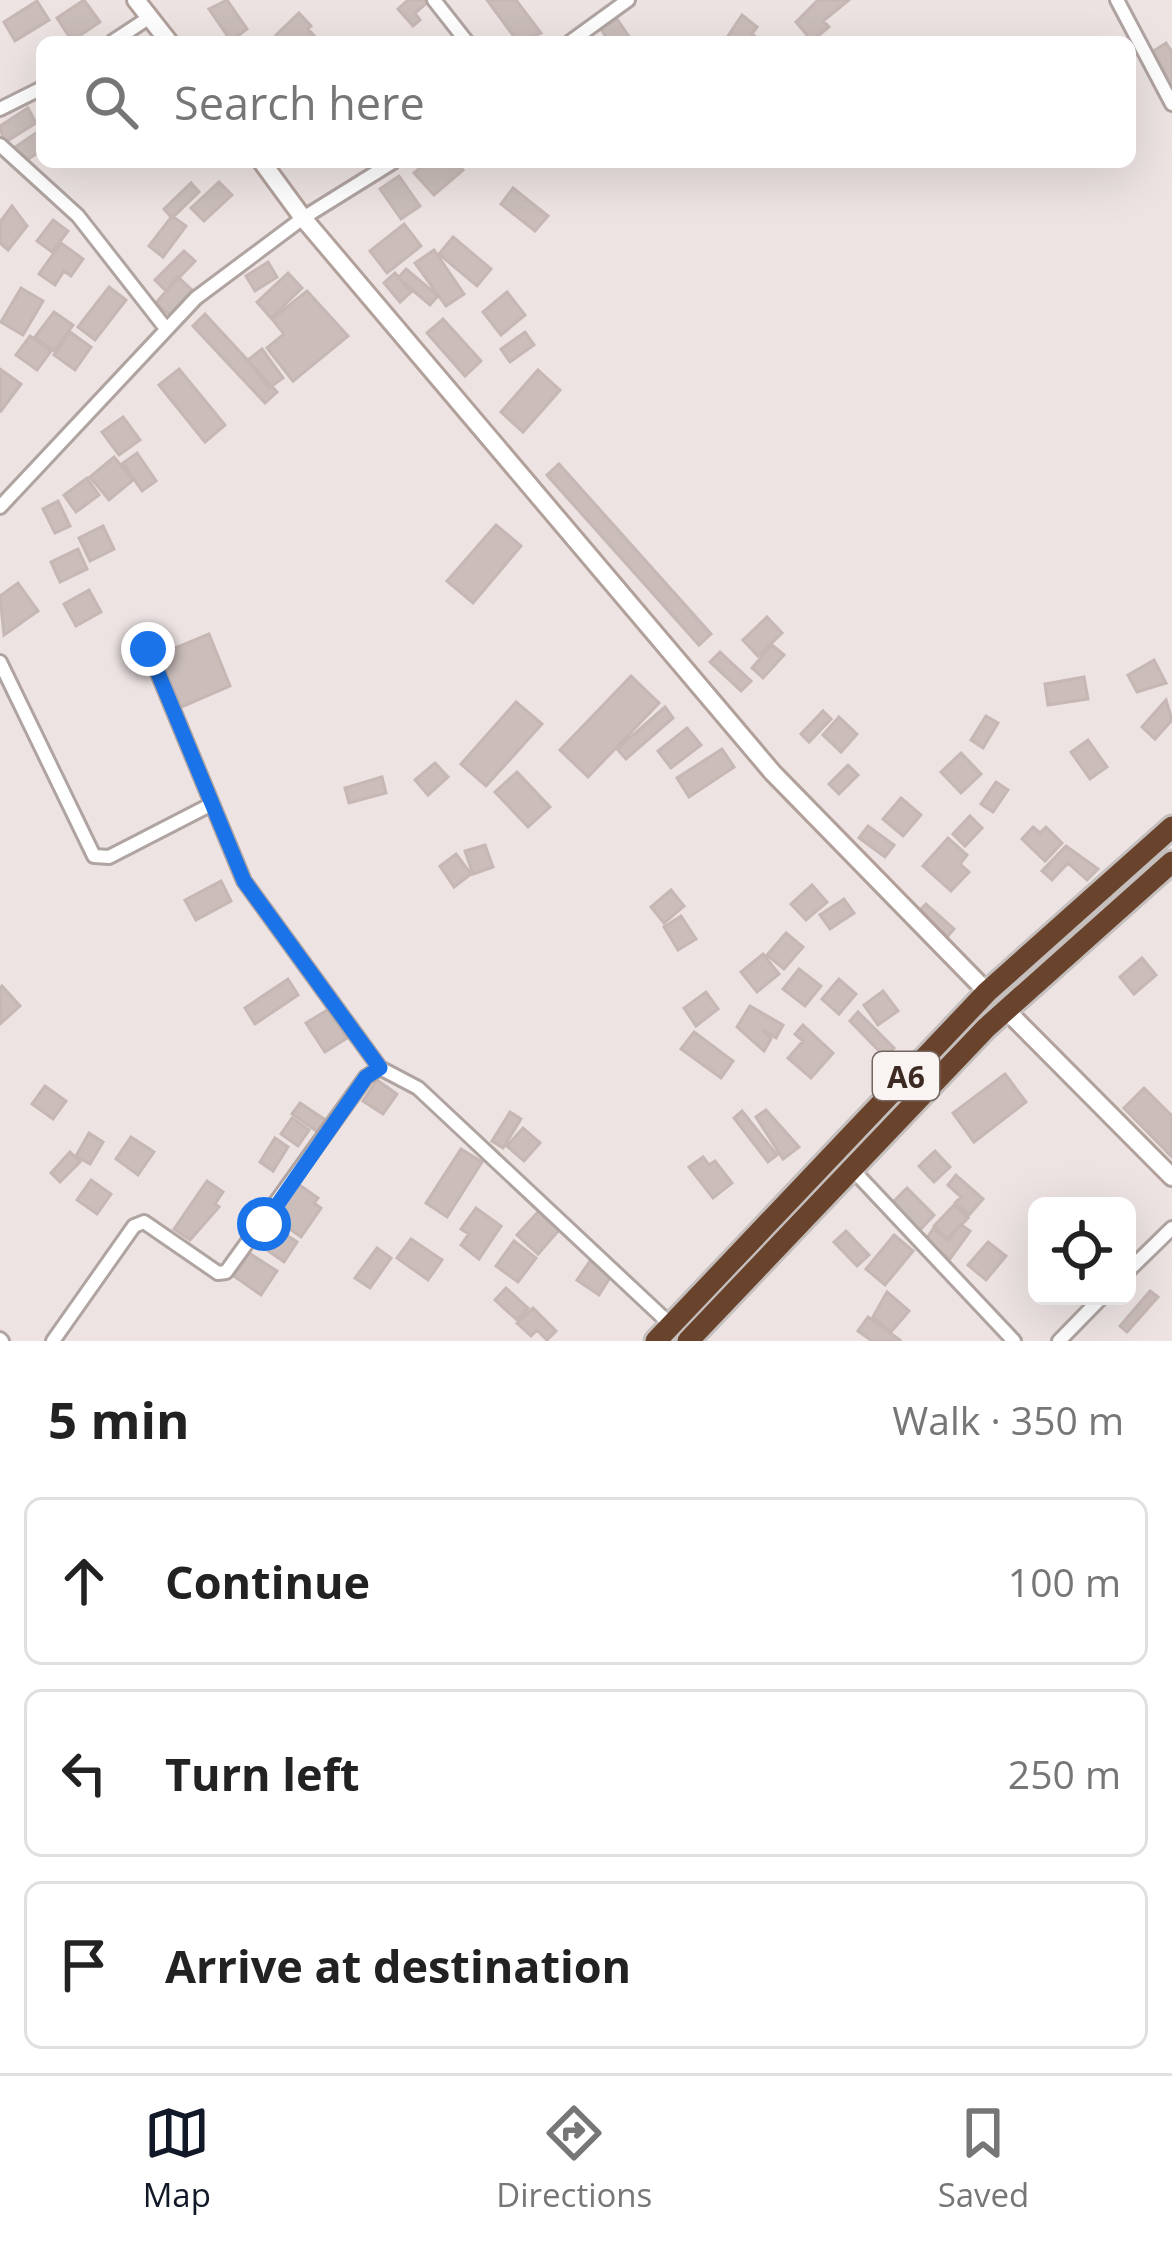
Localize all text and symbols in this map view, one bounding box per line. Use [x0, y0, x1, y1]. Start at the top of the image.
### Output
search box [36, 36, 1136, 168]
icon: search [78, 69, 144, 135]
text: Search here [174, 72, 425, 133]
route end [121, 622, 175, 676]
road number: A6 [873, 1052, 939, 1100]
route start [237, 1197, 291, 1251]
map controls [1028, 1197, 1136, 1305]
button: locate [1028, 1197, 1136, 1305]
text: 5 min [48, 1384, 190, 1454]
text: Walk · 350 m [892, 1393, 1124, 1446]
icon: ahead [51, 1548, 117, 1614]
text: Continue [165, 1551, 370, 1612]
text: 100 m [1008, 1555, 1121, 1608]
icon: left [51, 1740, 117, 1806]
text: Turn left [165, 1743, 360, 1804]
text: 250 m [1008, 1747, 1121, 1800]
icon: arrive [51, 1932, 117, 1998]
text: Arrive at destination [165, 1935, 631, 1996]
tab: Map [143, 2100, 211, 2217]
tab: Directions [496, 2100, 652, 2217]
tab: Saved [938, 2100, 1029, 2217]

